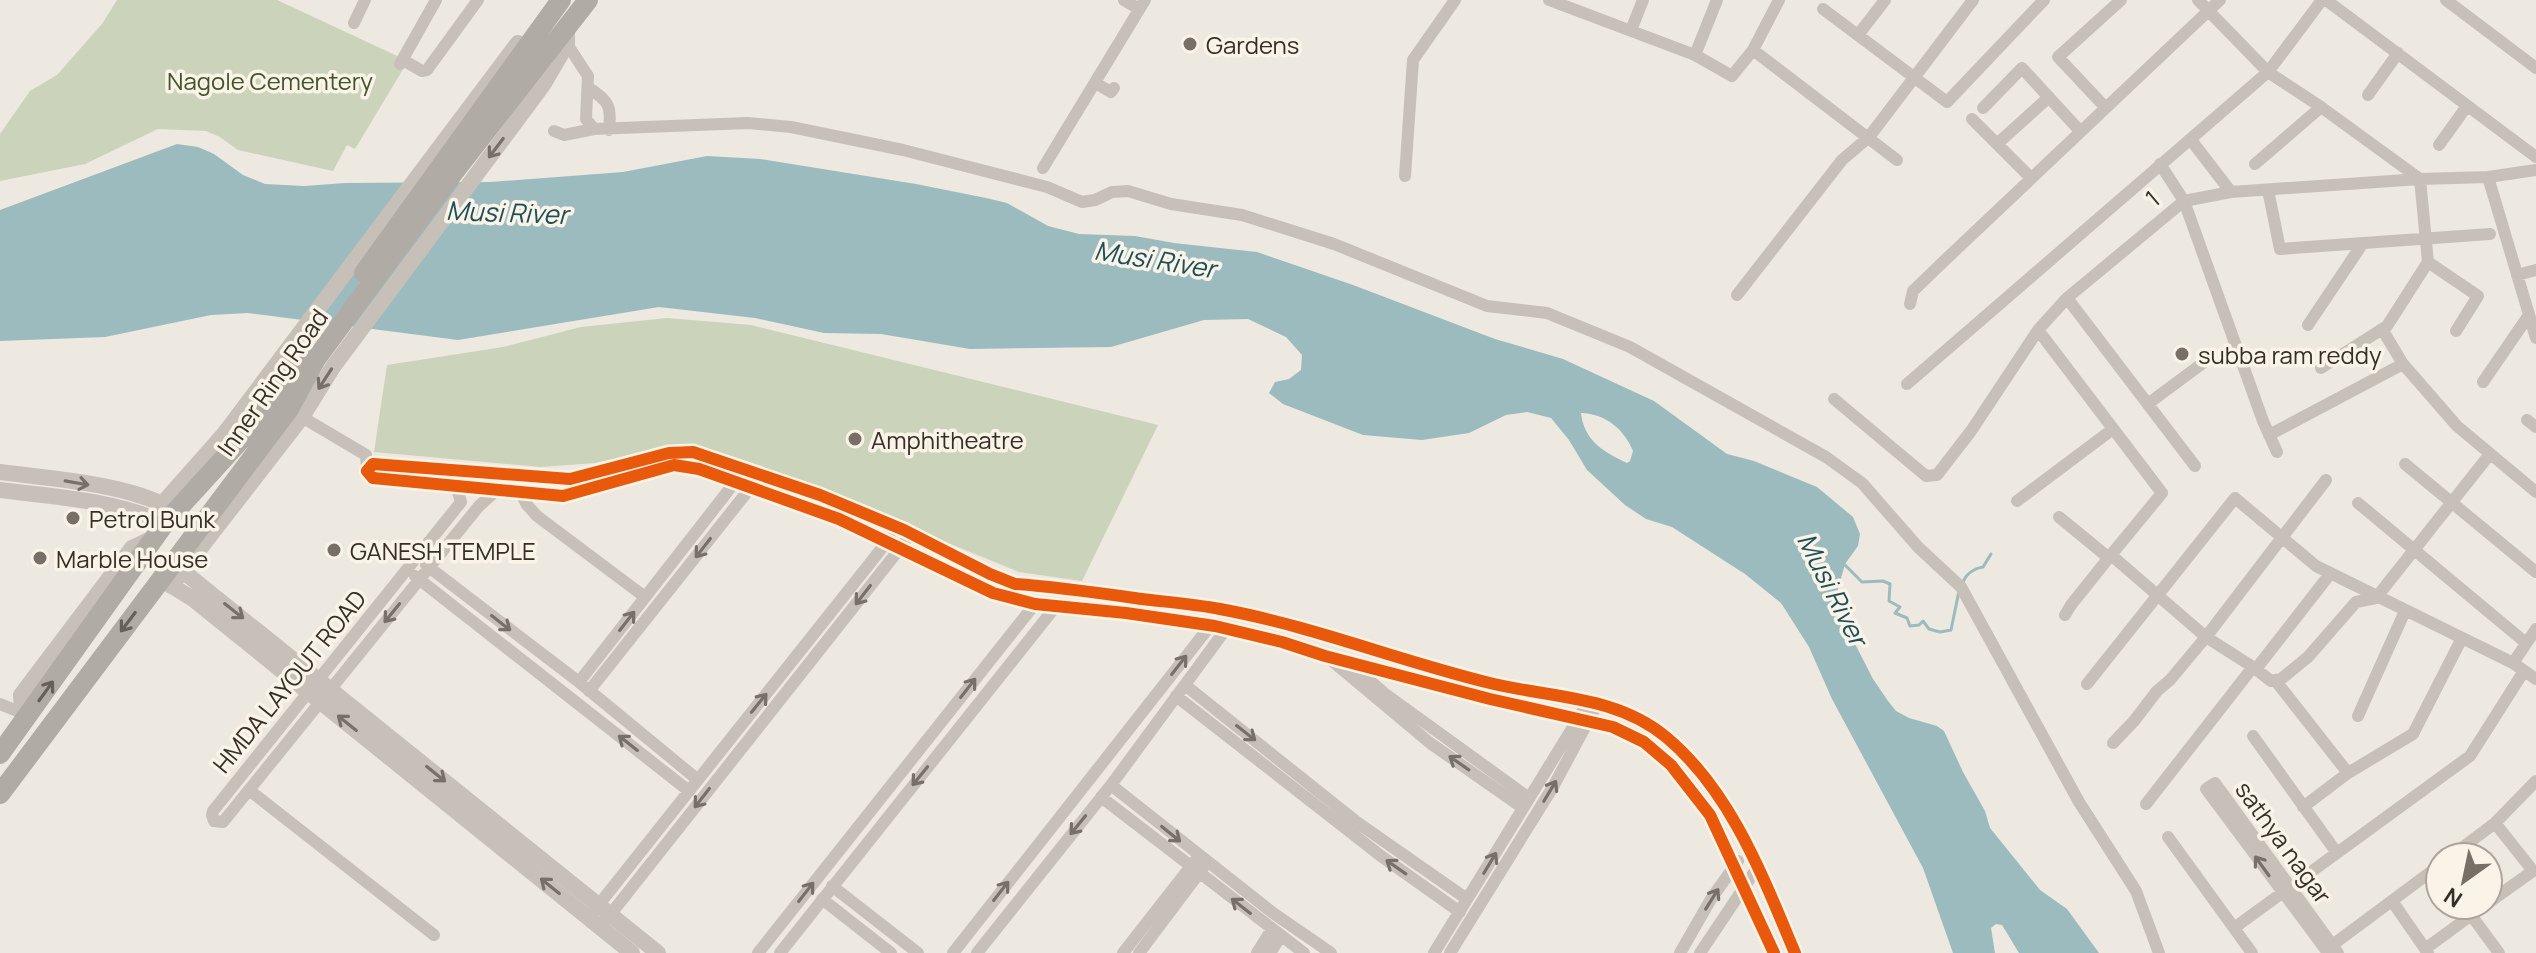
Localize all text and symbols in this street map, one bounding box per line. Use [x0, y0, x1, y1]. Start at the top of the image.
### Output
place label: Gardens [1206, 28, 1299, 61]
marker: Gardens [1181, 35, 1199, 53]
park label: Nagole Cementery [167, 64, 373, 97]
one-way arrow [488, 137, 505, 158]
street label: 1 [2138, 182, 2166, 214]
water label: Musi River [445, 192, 572, 232]
water label: Musi River [1092, 232, 1222, 287]
street label: Inner Ring Road [209, 302, 335, 462]
place label: subba ram reddy [2198, 338, 2382, 371]
marker: subba ram reddy [2173, 345, 2191, 363]
one-way arrow [317, 367, 334, 389]
place label: Amphitheatre [871, 423, 1024, 456]
marker: Amphitheatre [846, 430, 864, 448]
one-way arrow [64, 477, 89, 492]
place label: Petrol Bunk [89, 502, 216, 535]
marker: Petrol Bunk [64, 509, 82, 527]
water label: Musi River [1789, 526, 1878, 655]
place label: GANESH TEMPLE [350, 534, 536, 567]
one-way arrow [694, 537, 712, 558]
marker: GANESH TEMPLE [325, 541, 343, 559]
place label: Marble House [56, 542, 208, 575]
marker: Marble House [31, 549, 49, 567]
street label: HMDA LAYOUT ROAD [205, 583, 373, 779]
one-way arrow [855, 584, 872, 605]
one-way arrow [383, 602, 401, 623]
one-way arrow [223, 603, 244, 620]
one-way arrow [119, 611, 136, 632]
one-way arrow [618, 611, 635, 632]
one-way arrow [490, 614, 511, 631]
one-way arrow [1170, 655, 1188, 676]
one-way arrow [959, 678, 977, 699]
one-way arrow [37, 681, 54, 702]
one-way arrow [750, 693, 768, 714]
one-way arrow [337, 714, 358, 732]
one-way arrow [1235, 725, 1256, 742]
one-way arrow [618, 734, 639, 751]
one-way arrow [1448, 755, 1470, 771]
one-way arrow [426, 765, 447, 783]
one-way arrow [911, 766, 929, 786]
street label: sathya nagar [2228, 774, 2340, 910]
one-way arrow [1542, 780, 1558, 803]
one-way arrow [693, 787, 710, 808]
one-way arrow [1070, 814, 1087, 835]
one-way arrow [1160, 825, 1181, 843]
north arrow [2424, 841, 2504, 921]
one-way arrow [1482, 852, 1498, 875]
one-way arrow [2254, 855, 2270, 877]
one-way arrow [1386, 859, 1408, 875]
one-way arrow [540, 877, 561, 895]
one-way arrow [993, 881, 1010, 902]
text: N [2438, 881, 2468, 915]
one-way arrow [798, 882, 815, 903]
one-way arrow [1703, 889, 1720, 911]
one-way arrow [1231, 898, 1252, 915]

